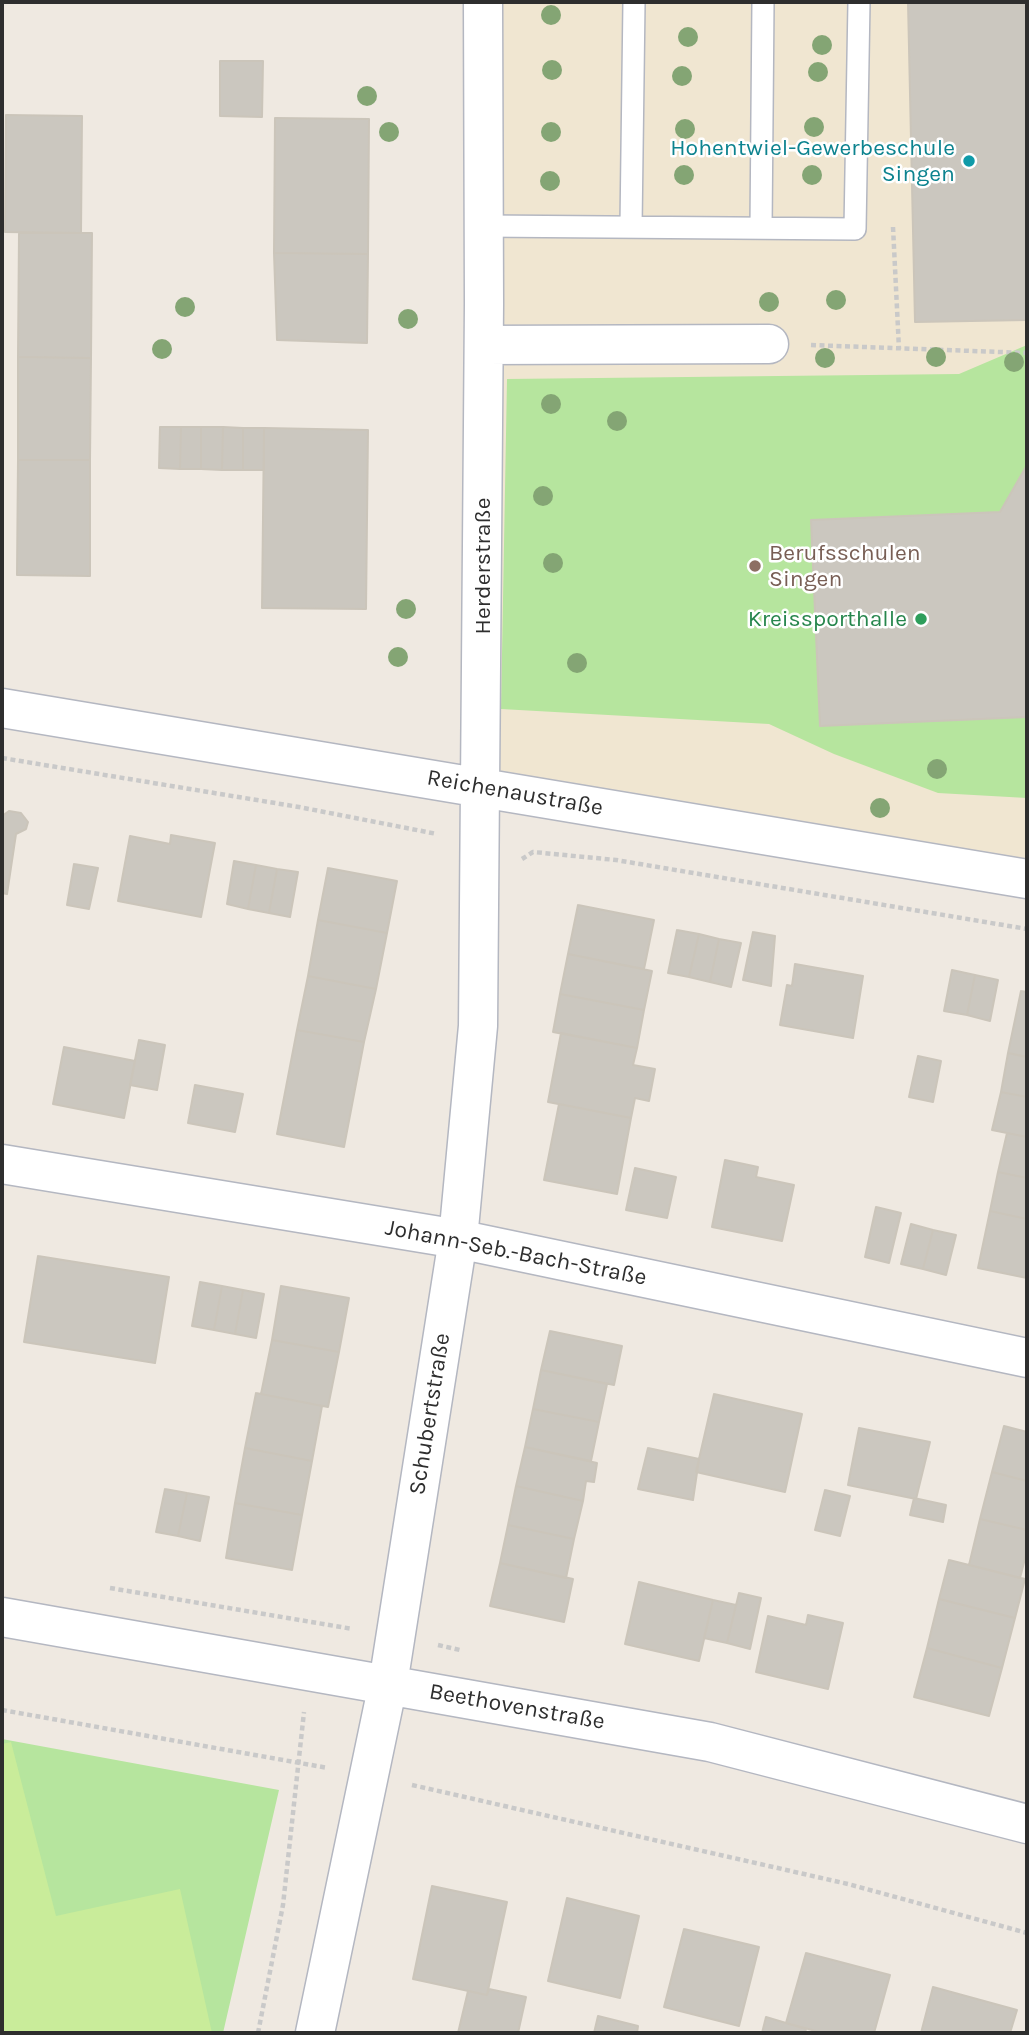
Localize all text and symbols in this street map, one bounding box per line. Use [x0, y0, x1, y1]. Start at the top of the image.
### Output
place label: Hohentwiel-Gewerbeschule Singen [670, 134, 955, 188]
marker: Hohentwiel-Gewerbeschule Singen [961, 153, 977, 169]
street label: Herderstraße [469, 498, 497, 634]
place label: Berufsschulen Singen [769, 539, 921, 593]
marker: Berufsschulen Singen [747, 558, 763, 574]
place label: Kreissporthalle [748, 605, 907, 633]
marker: Kreissporthalle [913, 611, 929, 627]
street label: Reichenaustraße [425, 764, 605, 822]
street label: Johann-Seb.-Bach-Straße [383, 1214, 649, 1292]
street label: Schubertstraße [404, 1331, 456, 1497]
street label: Beethovenstraße [427, 1678, 607, 1736]

